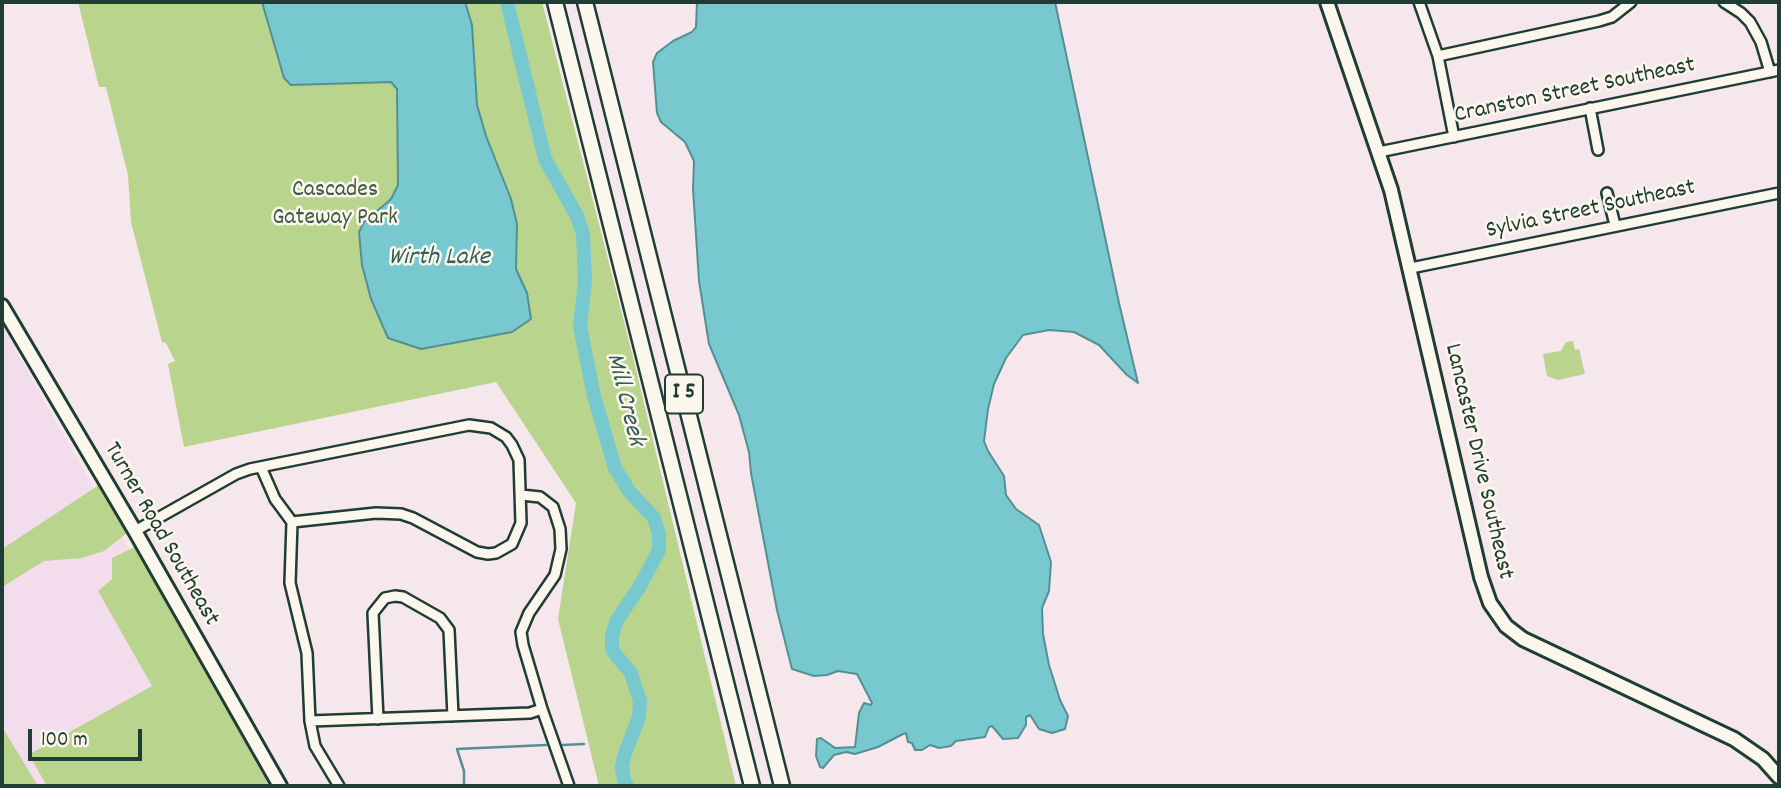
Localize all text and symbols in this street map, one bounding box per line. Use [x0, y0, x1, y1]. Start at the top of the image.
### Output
street label: Cranston Street Southeast [1452, 52, 1698, 132]
street label: Sylvia Street Southeast [1484, 175, 1698, 247]
park label: Cascades Gateway Park [272, 178, 398, 234]
water label: Wirth Lake [388, 243, 490, 275]
street label: Lancaster Drive Southeast [1436, 341, 1518, 583]
water label: Mill Creek [596, 350, 650, 450]
road number: I 5 [665, 374, 703, 414]
street label: Turner Road Southeast [96, 438, 224, 632]
scale bar [32, 714, 145, 758]
text: 100 m [41, 726, 88, 756]

